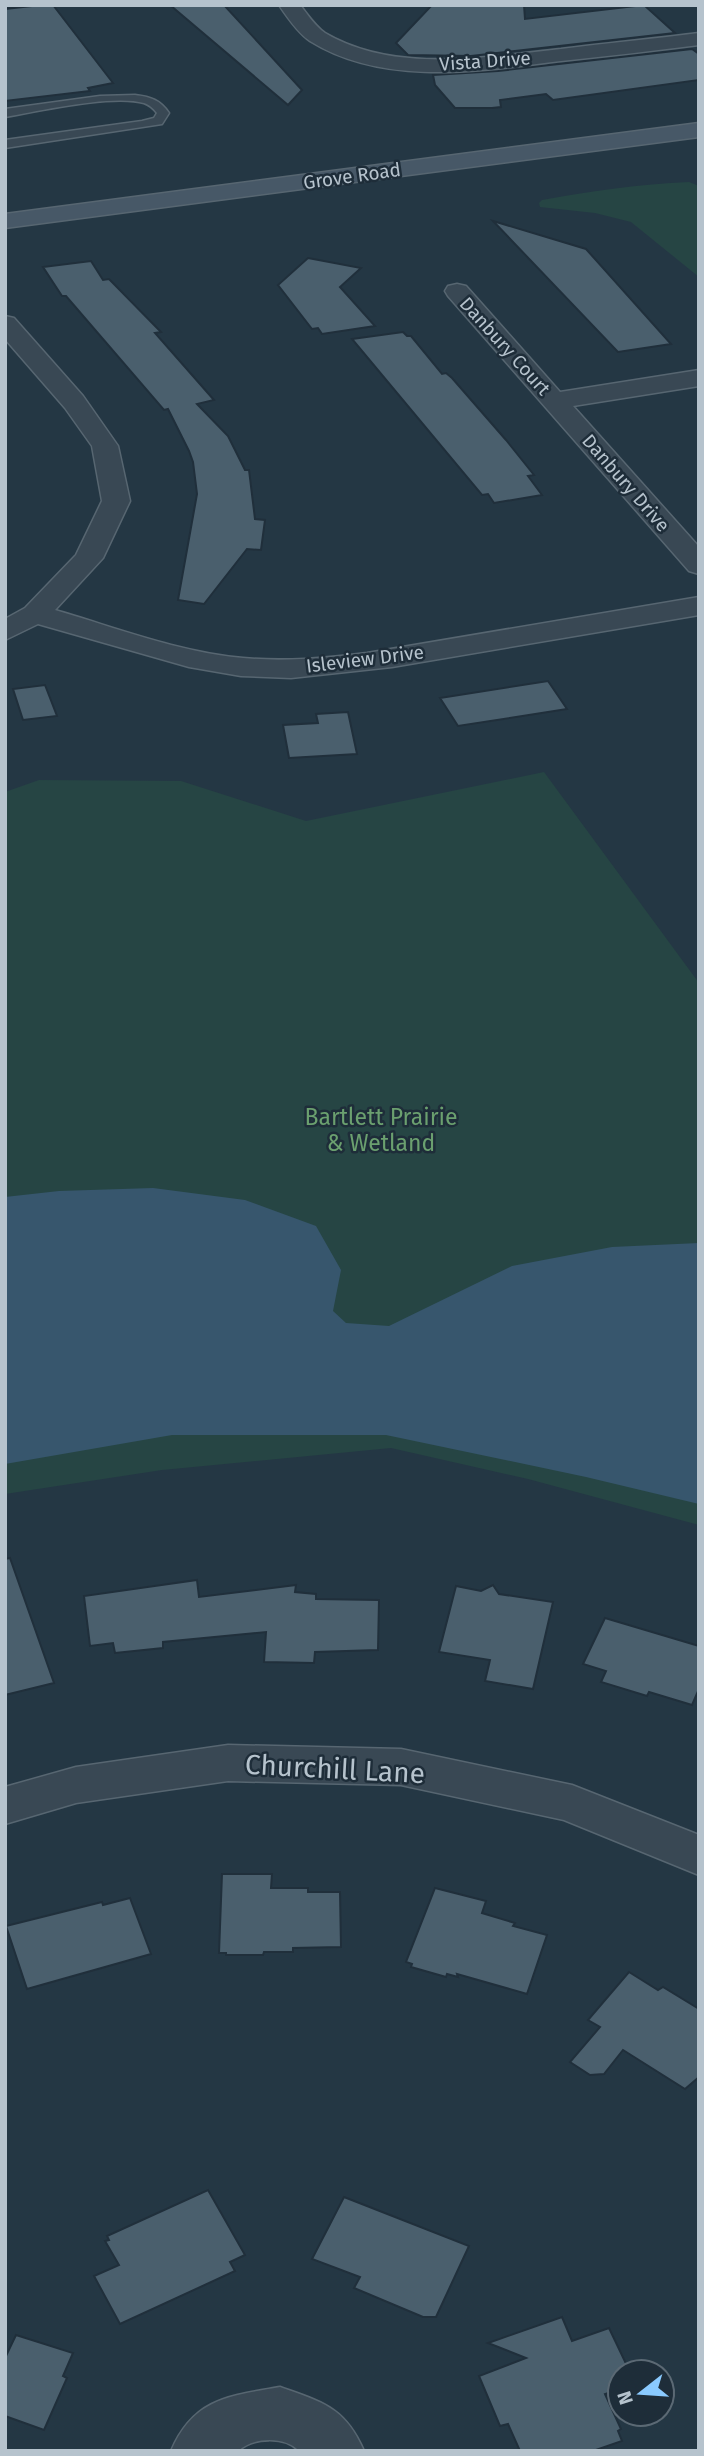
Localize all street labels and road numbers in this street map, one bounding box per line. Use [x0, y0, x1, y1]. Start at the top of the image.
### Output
street label: Vista Drive [439, 46, 531, 76]
street label: Grove Road [302, 158, 402, 194]
street label: Danbury Court [455, 292, 555, 400]
street label: Danbury Drive [577, 429, 675, 537]
street label: Isleview Drive [305, 640, 425, 678]
street label: Churchill Lane [244, 1748, 426, 1790]

